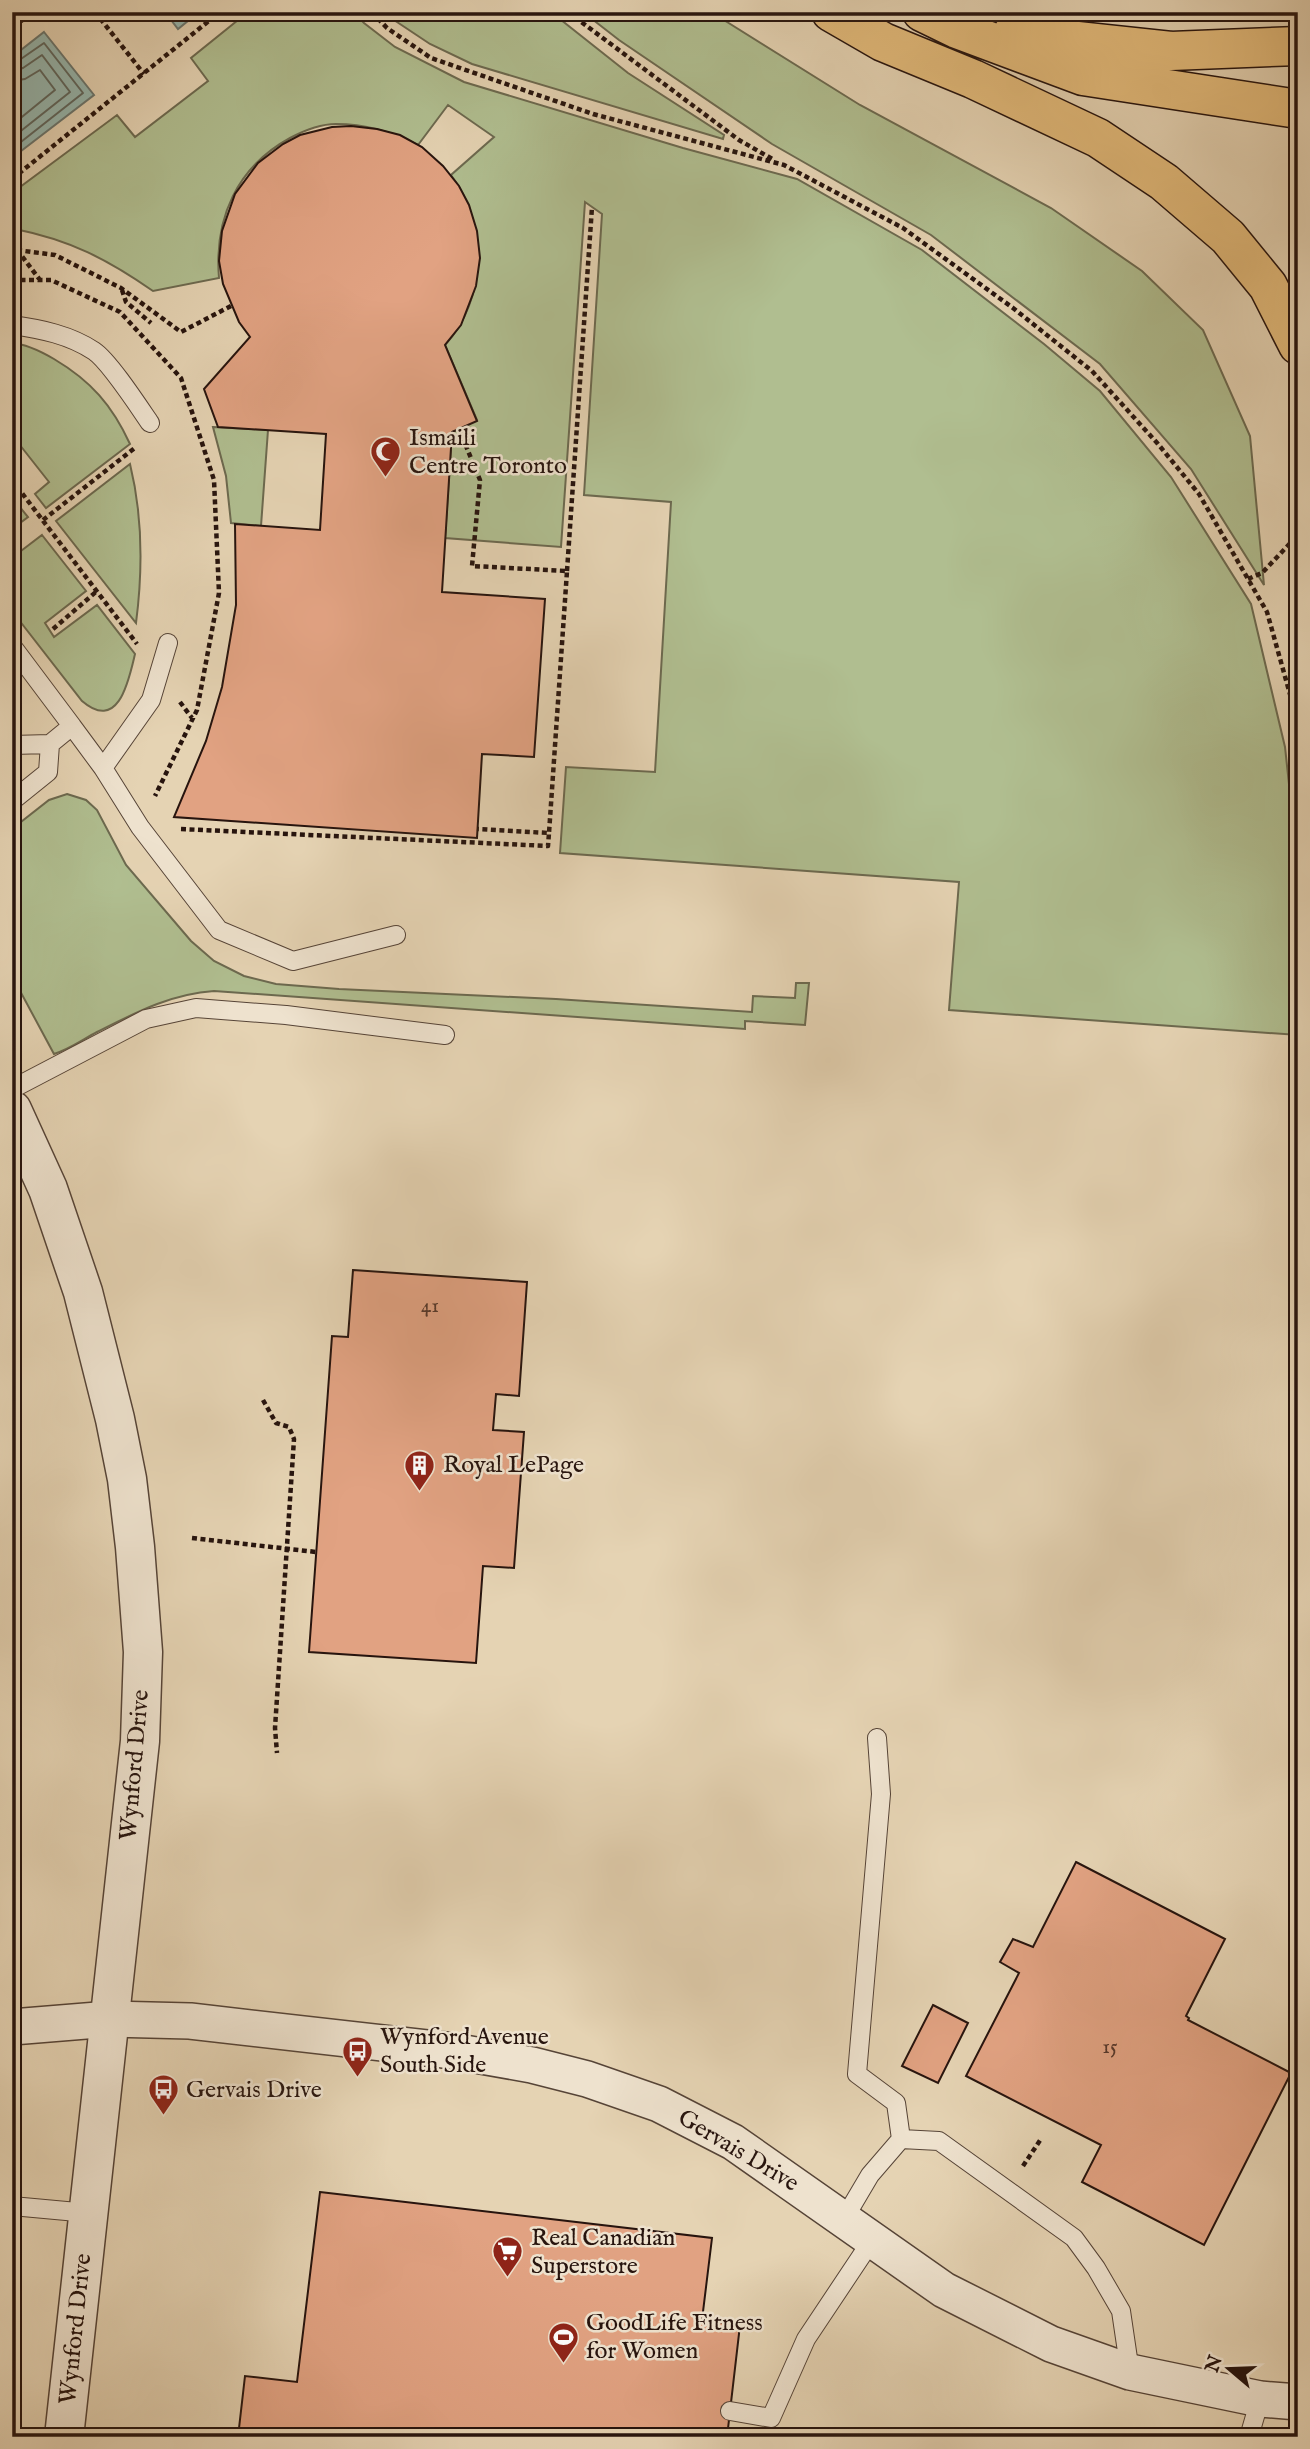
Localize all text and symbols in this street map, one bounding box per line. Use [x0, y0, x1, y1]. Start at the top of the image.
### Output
place label: Ismaili Centre Toronto [409, 423, 567, 482]
mosque icon: Ismaili Centre Toronto [369, 435, 403, 479]
house number: 41 [421, 1293, 439, 1320]
building icon: Royal LePage [403, 1448, 437, 1492]
place label: Royal LePage [443, 1450, 584, 1481]
street label: Wynford Drive [113, 1688, 157, 1842]
place label: Wynford Avenue South Side [380, 2022, 549, 2081]
bus stop icon: Wynford Avenue South Side [340, 2034, 374, 2078]
house number: 15 [1102, 2034, 1118, 2061]
bus stop icon: Gervais Drive [146, 2073, 180, 2117]
place label: Gervais Drive [186, 2075, 322, 2106]
street label: Gervais Drive [672, 2103, 804, 2199]
place label: Real Canadian Superstore [531, 2223, 676, 2282]
supermarket icon: Real Canadian Superstore [491, 2235, 525, 2279]
street label: Wynford Drive [53, 2252, 99, 2406]
place label: GoodLife Fitness for Women [586, 2308, 763, 2367]
sports icon: GoodLife Fitness for Women [546, 2320, 580, 2364]
north arrow [1194, 2334, 1264, 2404]
text: N [1200, 2352, 1229, 2377]

